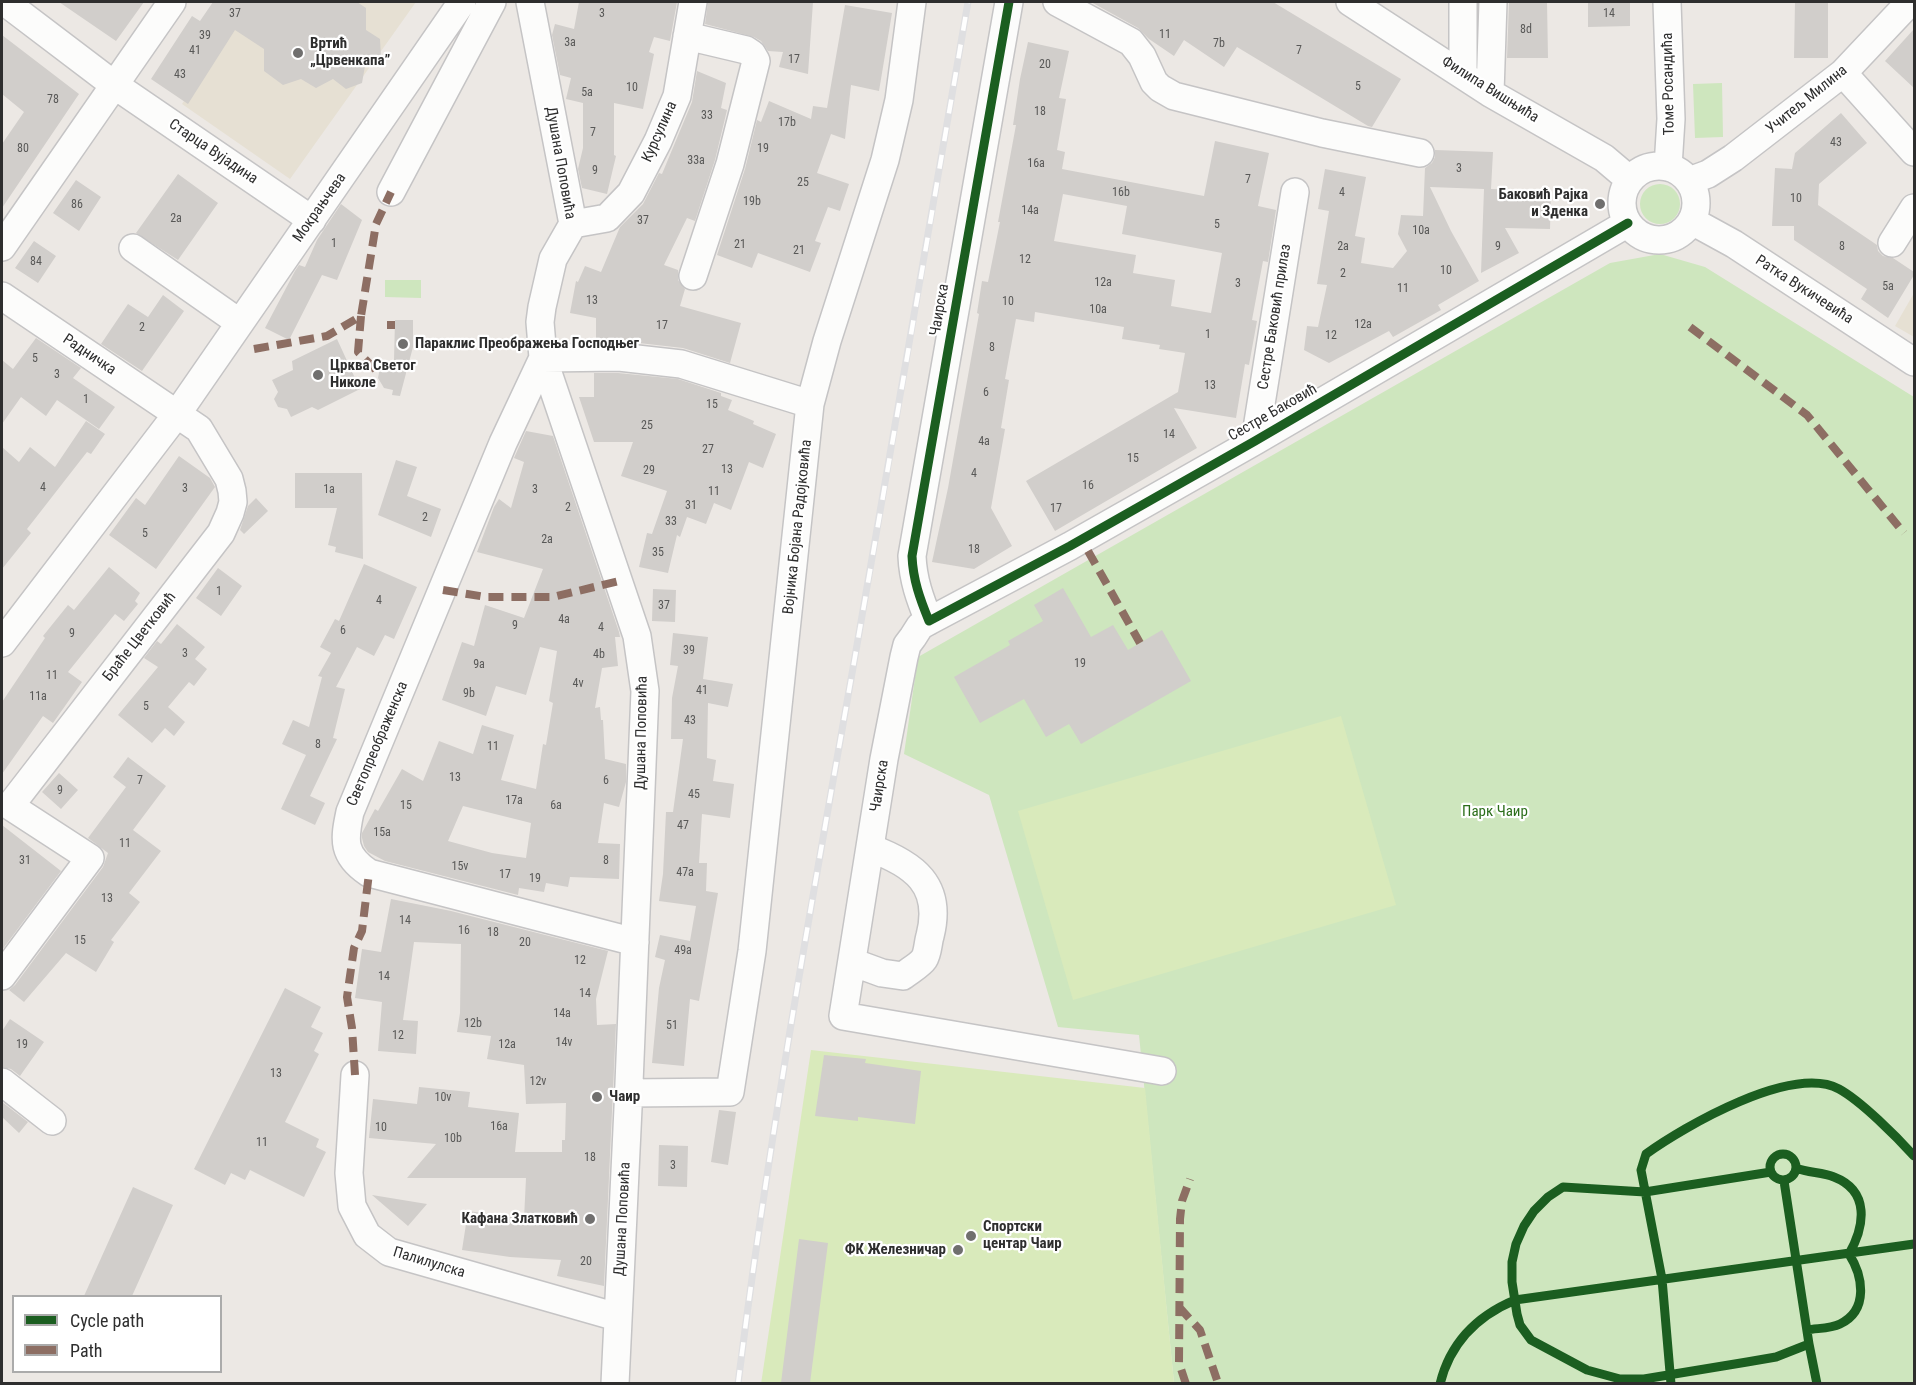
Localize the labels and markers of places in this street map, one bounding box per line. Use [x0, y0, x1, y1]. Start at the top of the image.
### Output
place label: Вртић „Црвенкапа” [310, 35, 390, 70]
marker: Вртић „Црвенкапа” [291, 46, 305, 60]
place label: Баковић Рајка и Зденка [1498, 186, 1588, 221]
marker: Баковић Рајка и Зденка [1593, 197, 1607, 211]
place label: Параклис Преображења Господњег [415, 335, 639, 353]
marker: Параклис Преображења Господњег [396, 337, 410, 351]
place label: Црква Светог Николе [330, 357, 416, 392]
marker: Црква Светог Николе [311, 368, 325, 382]
place label: Чаир [609, 1088, 640, 1106]
marker: Чаир [590, 1090, 604, 1104]
place label: Кафана Златковић [461, 1210, 578, 1228]
marker: Кафана Златковић [583, 1212, 597, 1226]
place label: Спортски центар Чаир [983, 1218, 1062, 1253]
marker: Спортски центар Чаир [964, 1229, 978, 1243]
place label: ФК Железничар [845, 1241, 946, 1259]
marker: ФК Железничар [951, 1243, 965, 1257]

